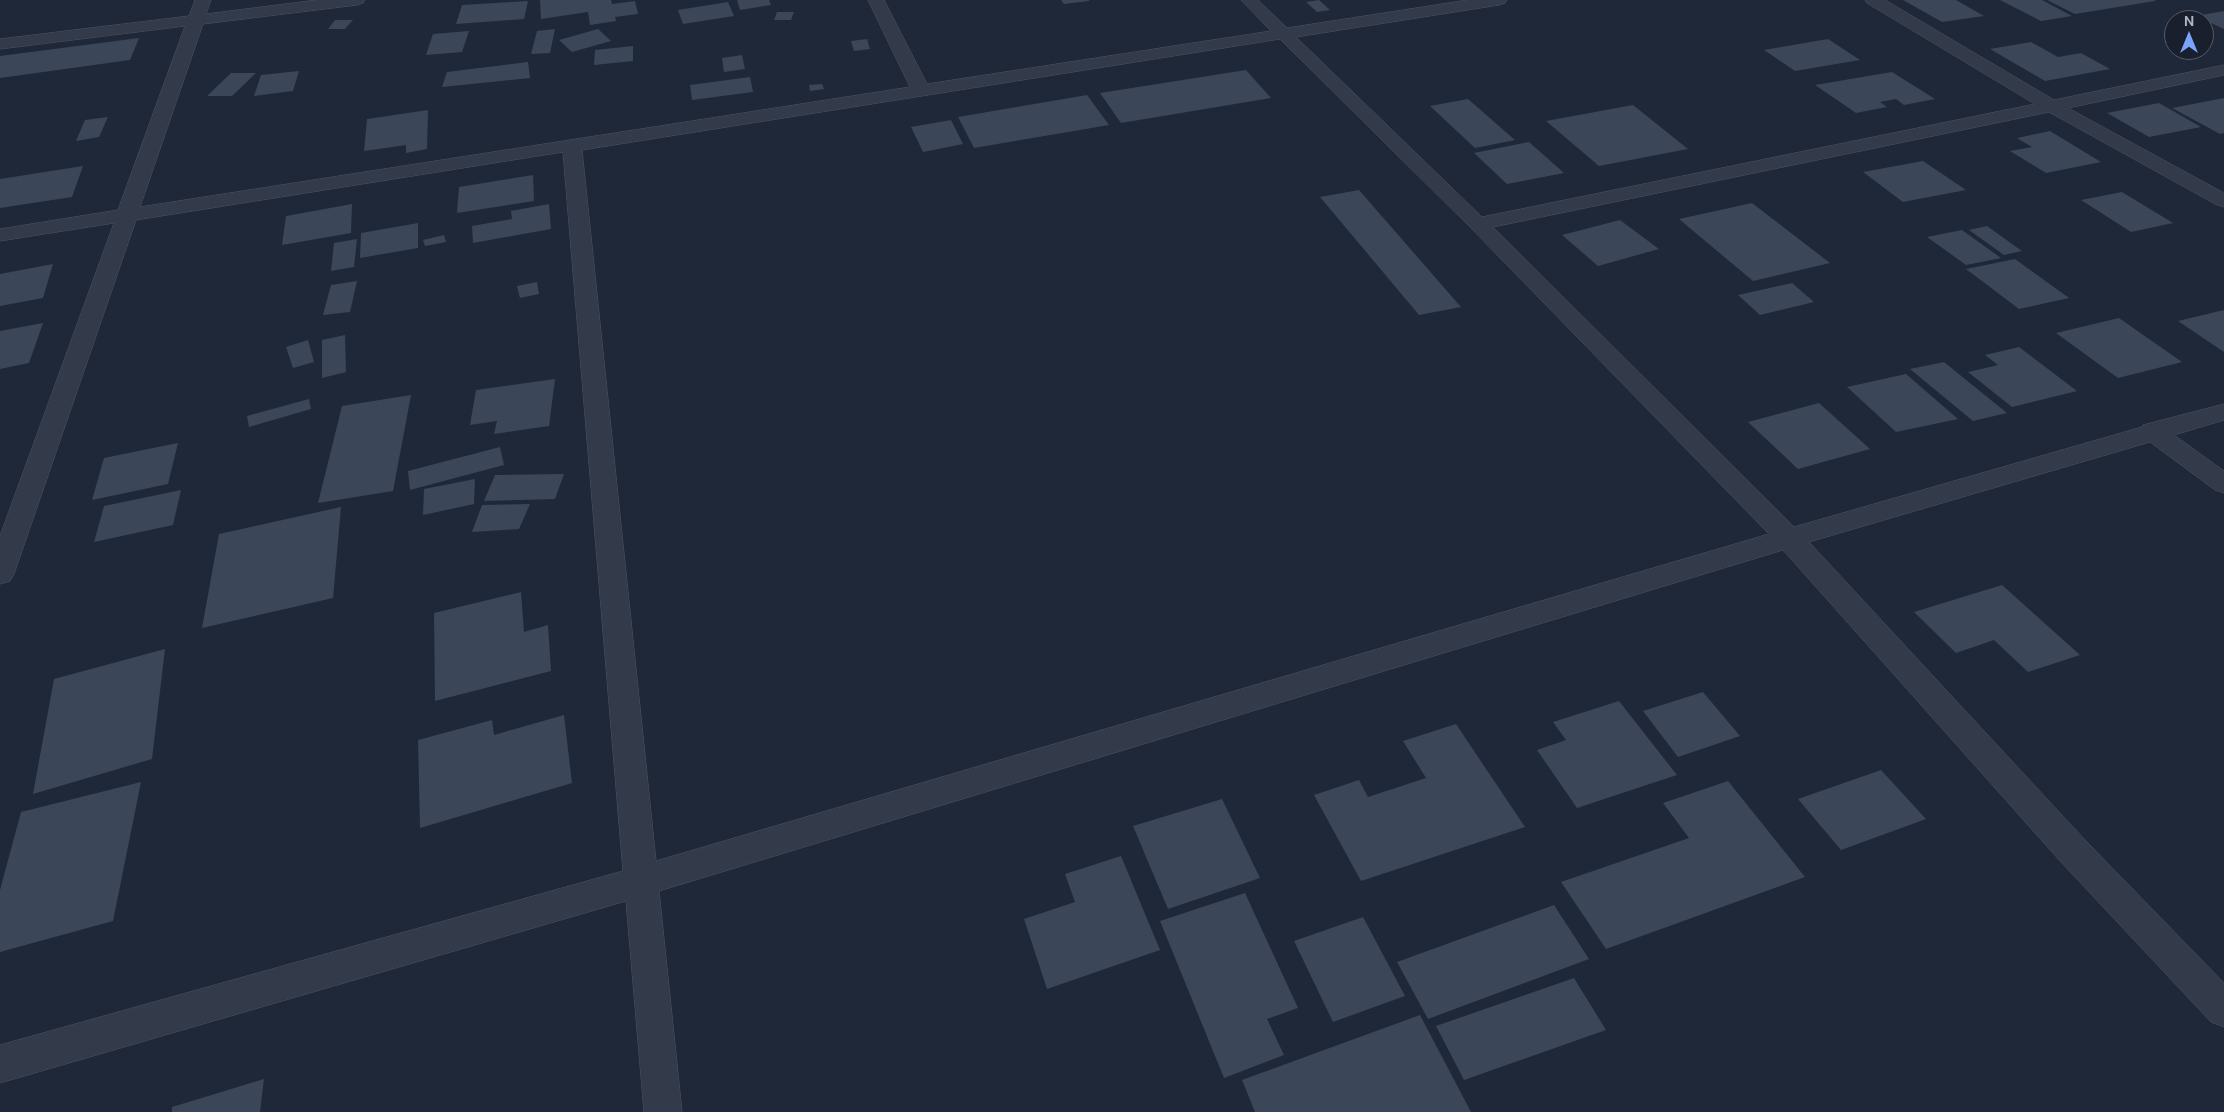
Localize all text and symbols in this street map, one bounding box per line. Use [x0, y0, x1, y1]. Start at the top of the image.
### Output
north arrow [2164, 10, 2214, 60]
text: N [2184, 12, 2194, 30]

